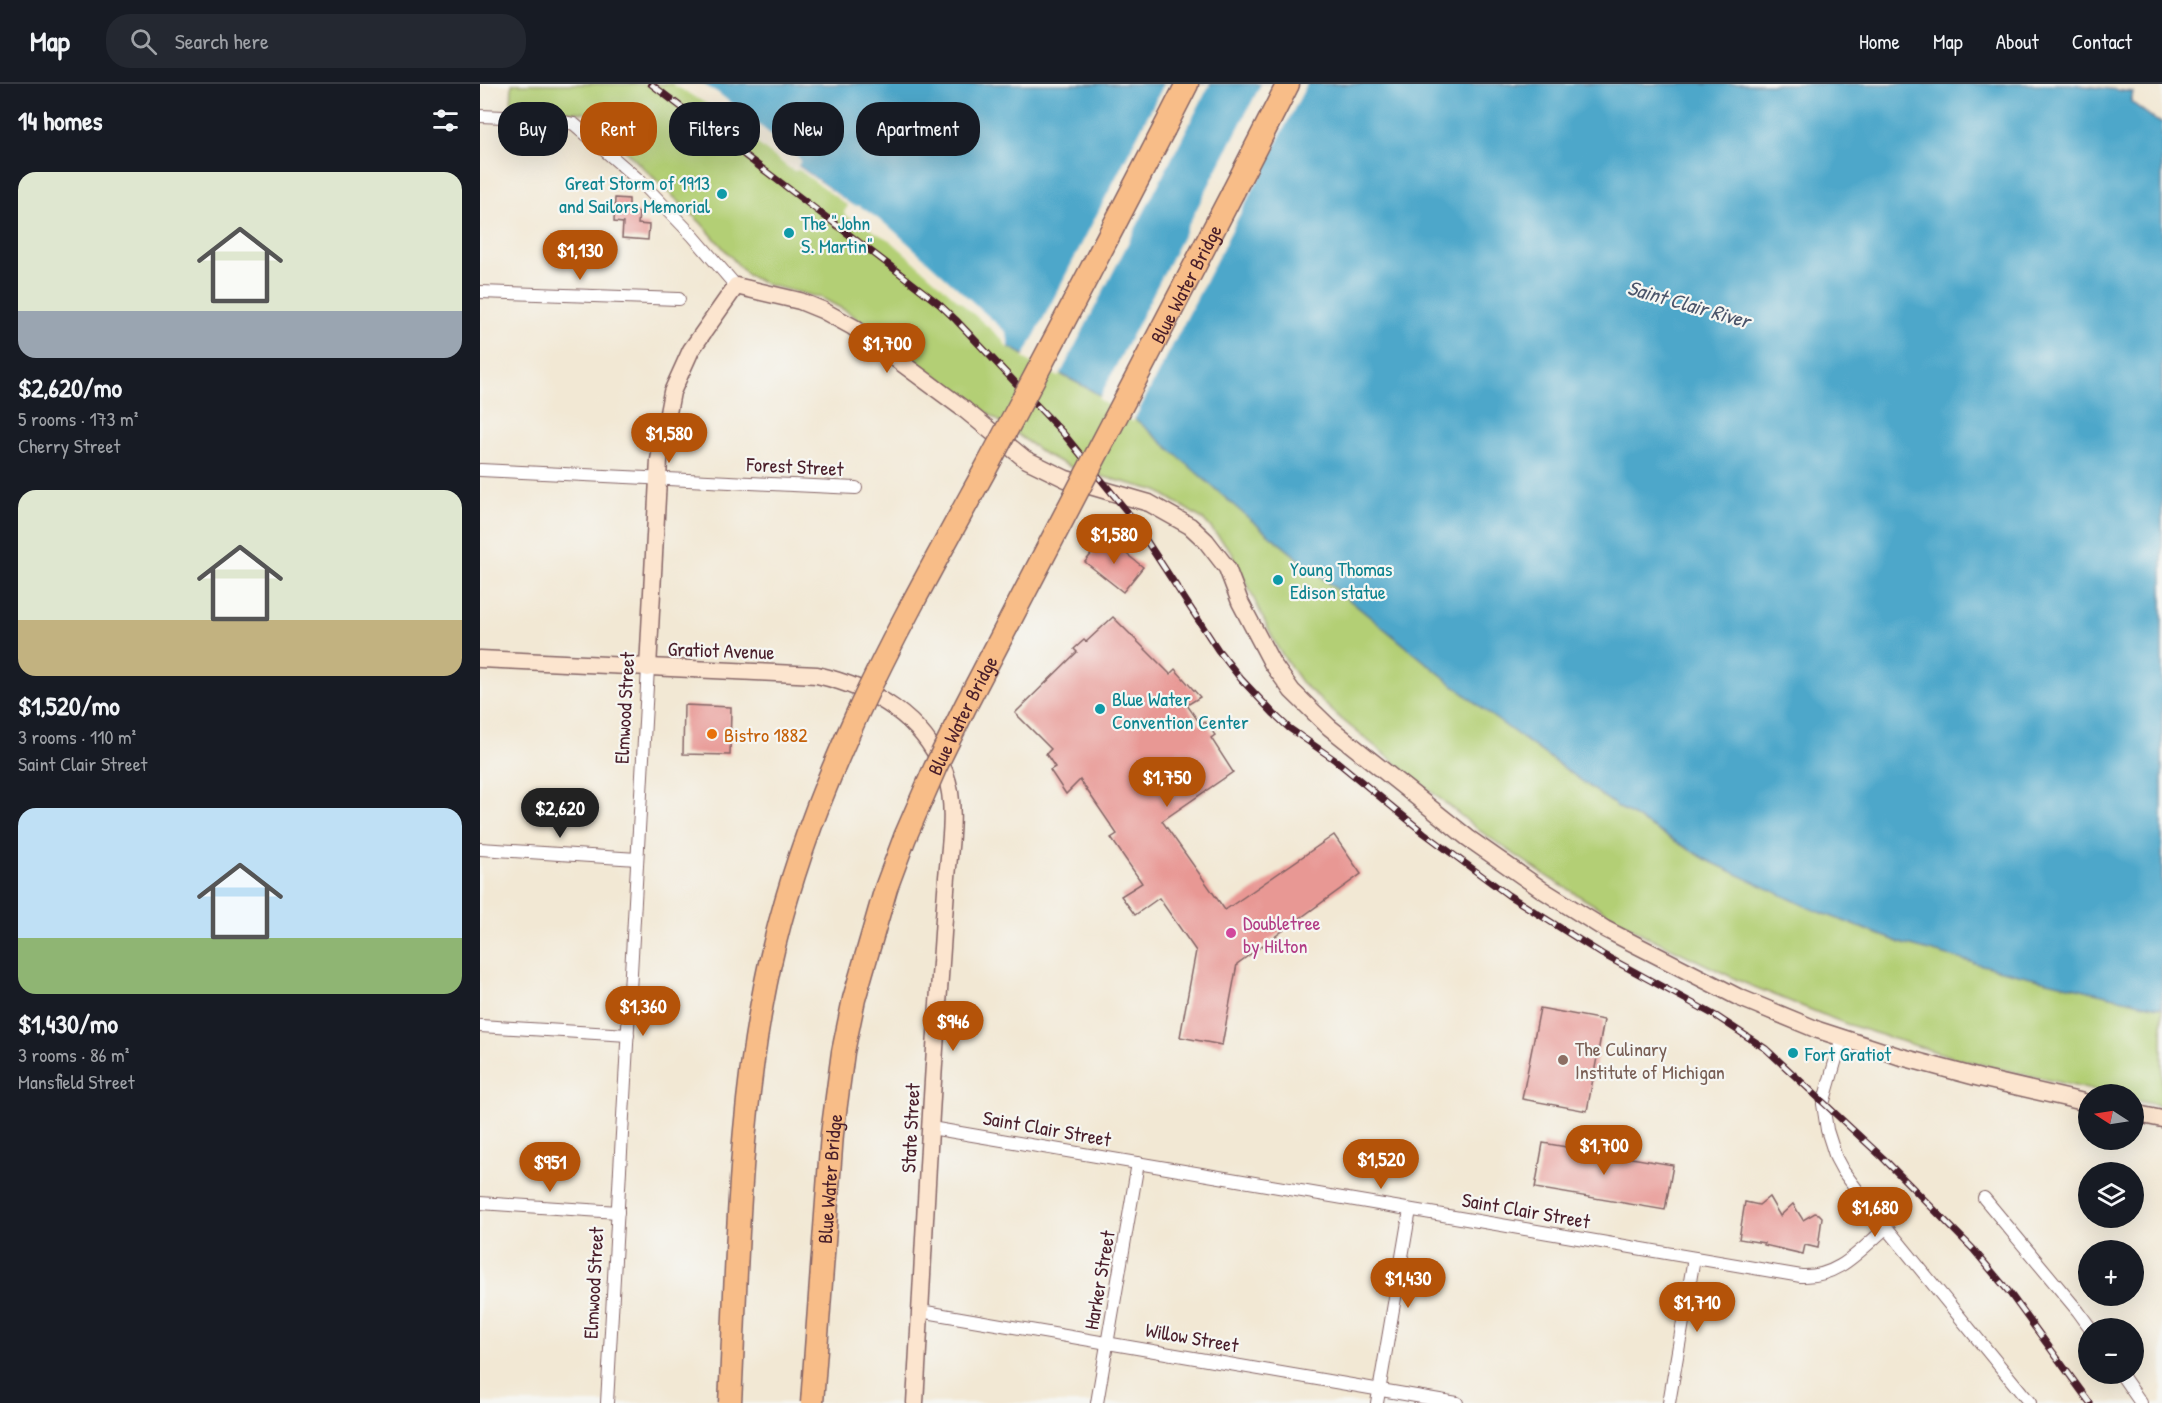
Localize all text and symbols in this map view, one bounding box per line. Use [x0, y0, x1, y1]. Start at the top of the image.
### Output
search box [106, 14, 526, 68]
text: Map [30, 22, 70, 60]
icon: search [127, 25, 160, 58]
text: Search here [175, 26, 269, 56]
text: Home [1859, 27, 1900, 56]
text: Map [1933, 27, 1963, 56]
text: About [1996, 27, 2039, 56]
text: Contact [2072, 27, 2132, 56]
chip: Buy [498, 102, 568, 156]
chip: Rent [580, 102, 657, 156]
chip: Filters [669, 102, 760, 156]
chip: New [772, 102, 844, 156]
chip: Apartment [856, 102, 980, 156]
text: 14 homes [18, 103, 103, 138]
icon: filters [429, 104, 462, 137]
place label: Great Storm of 1913 and Sailors Memorial [559, 169, 711, 219]
marker: Great Storm of 1913 and Sailors Memorial [715, 187, 729, 201]
place label: The "John S. Martin" [801, 209, 873, 259]
icon: home [186, 211, 294, 319]
street label: Blue Water Bridge [1143, 220, 1227, 348]
marker: The "John S. Martin" [782, 226, 796, 240]
pin: $1,130 [531, 230, 629, 281]
text: $1,130 [557, 236, 603, 263]
water label: Saint Clair River [1624, 273, 1756, 336]
pin: $1,700 [838, 323, 936, 374]
text: $1,700 [862, 329, 912, 356]
text: $2,620/mo [18, 370, 122, 405]
text: 5 rooms · 173 m² [18, 405, 138, 432]
pin: $1,580 [620, 413, 718, 464]
text: $1,580 [645, 419, 693, 446]
text: Cherry Street [18, 432, 120, 459]
street label: Forest Street [745, 450, 845, 482]
pin: $1,580 [1065, 514, 1163, 565]
text: $1,580 [1090, 520, 1138, 547]
icon: home [186, 529, 294, 637]
place label: Young Thomas Edison statue [1290, 555, 1393, 605]
marker: Young Thomas Edison statue [1271, 573, 1285, 587]
street label: Gratiot Avenue [667, 635, 775, 665]
street label: Elmwood Street [608, 650, 640, 765]
street label: Blue Water Bridge [920, 651, 1003, 779]
place label: Blue Water Convention Center [1112, 685, 1249, 735]
text: $1,520/mo [18, 688, 120, 723]
marker: Blue Water Convention Center [1093, 702, 1107, 716]
place label: Bistro 1882 [724, 721, 808, 748]
text: 3 rooms · 110 m² [18, 723, 136, 750]
marker: Bistro 1882 [705, 727, 719, 741]
text: Saint Clair Street [18, 750, 147, 777]
pin: $1,750 [1118, 757, 1216, 808]
text: $1,750 [1143, 763, 1191, 790]
pin: $2,620 [511, 788, 609, 839]
text: $2,620 [535, 794, 585, 821]
icon: home [186, 847, 294, 955]
place label: Doubletree by Hilton [1243, 909, 1321, 959]
marker: Doubletree by Hilton [1224, 926, 1238, 940]
pin: $1,360 [594, 986, 692, 1037]
text: $1,360 [619, 992, 667, 1019]
pin: $946 [917, 1001, 989, 1052]
text: $1,430/mo [18, 1006, 118, 1041]
text: $946 [937, 1007, 969, 1034]
place label: The Culinary Institute of Michigan [1575, 1035, 1725, 1085]
place label: Fort Gratiot [1804, 1040, 1892, 1067]
text: 3 rooms · 86 m² [18, 1041, 129, 1068]
marker: Fort Gratiot [1786, 1046, 1800, 1060]
marker: The Culinary Institute of Michigan [1556, 1053, 1570, 1067]
text: Mansfield Street [18, 1068, 135, 1095]
street label: State Street [894, 1081, 926, 1174]
north arrow [2078, 1084, 2144, 1150]
map controls [2078, 1084, 2144, 1384]
street label: Saint Clair Street [981, 1103, 1114, 1153]
street label: Blue Water Bridge [810, 1112, 848, 1245]
pin: $1,700 [1555, 1125, 1653, 1176]
text: $1,700 [1579, 1131, 1629, 1158]
pin: $1,520 [1332, 1139, 1430, 1190]
pin: $951 [514, 1142, 586, 1193]
text: $1,520 [1357, 1145, 1405, 1172]
text: $951 [533, 1148, 567, 1175]
button: layers [2078, 1162, 2144, 1228]
street label: Saint Clair Street [1460, 1185, 1593, 1235]
pin: $1,680 [1826, 1187, 1924, 1238]
text: $1,680 [1851, 1193, 1899, 1220]
street label: Elmwood Street [577, 1225, 609, 1340]
street label: Harker Street [1077, 1227, 1121, 1332]
button: + [2078, 1240, 2144, 1306]
pin: $1,430 [1359, 1258, 1457, 1309]
text: $1,430 [1385, 1264, 1431, 1291]
pin: $1,710 [1648, 1282, 1746, 1333]
text: $1,710 [1673, 1288, 1721, 1315]
street label: Willow Street [1143, 1316, 1242, 1359]
button: − [2078, 1318, 2144, 1384]

